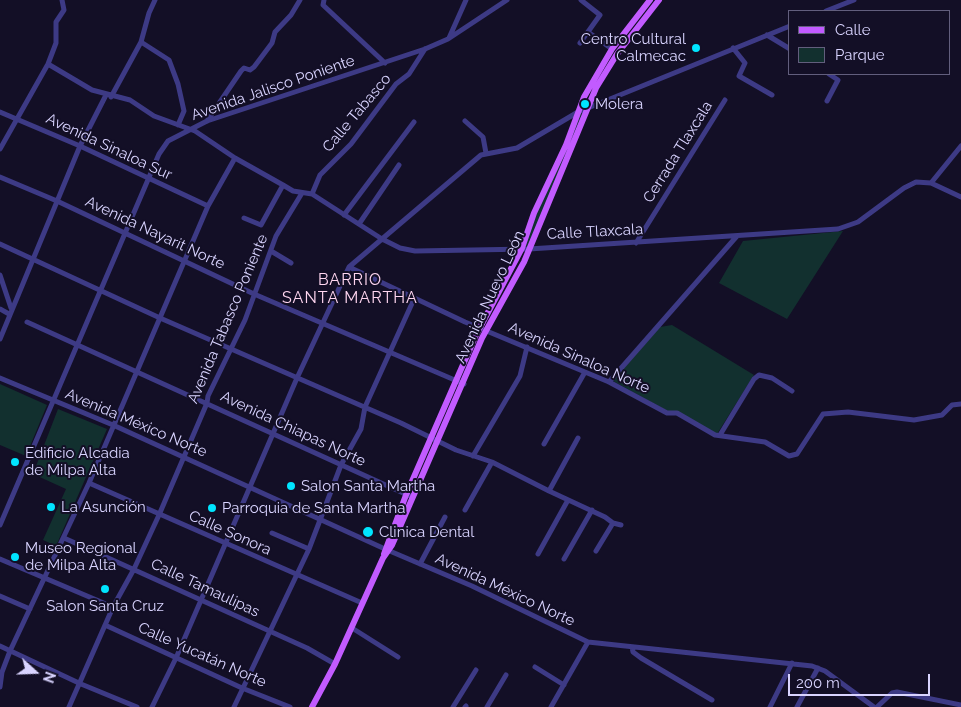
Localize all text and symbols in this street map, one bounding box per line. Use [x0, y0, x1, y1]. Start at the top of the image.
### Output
legend [788, 10, 951, 75]
text: Calle [835, 21, 870, 39]
place label: Centro Cultural Calmecac [581, 30, 686, 65]
marker: Centro Cultural Calmecac [690, 42, 702, 54]
text: Parque [835, 46, 884, 64]
street label: Avenida Jalisco Poniente [189, 52, 357, 124]
street label: Calle Tabasco [319, 70, 395, 156]
place label: Molera [595, 95, 643, 113]
marker: Molera [579, 98, 591, 110]
street label: Cerrada Tlaxcala [640, 98, 716, 206]
street label: Avenida Sinaloa Sur [43, 110, 175, 184]
street label: Avenida Nayarit Norte [82, 193, 228, 273]
street label: Calle Tlaxcala [546, 220, 644, 244]
street label: Avenida Nuevo León [451, 228, 529, 366]
street label: Avenida Tabasco Poniente [184, 232, 272, 406]
district label: BARRIO SANTA MARTHA [281, 270, 419, 308]
street label: Avenida Sinaloa Norte [505, 319, 653, 397]
street label: Avenida México Norte [62, 385, 210, 461]
street label: Avenida Chiapas Norte [218, 387, 368, 471]
place label: Edificio Alcadia de Milpa Alta [25, 444, 130, 479]
marker: Edificio Alcadia de Milpa Alta [9, 456, 21, 468]
place label: Salon Santa Martha [301, 477, 435, 495]
marker: Salon Santa Martha [285, 480, 297, 492]
place label: La Asunción [61, 498, 146, 516]
place label: Parroquia de Santa Martha [222, 499, 405, 517]
marker: La Asunción [45, 501, 57, 513]
marker: Parroquia de Santa Martha [206, 502, 218, 514]
street label: Calle Sonora [186, 507, 274, 559]
place label: Clinica Dental [379, 523, 474, 541]
marker: Clinica Dental [361, 525, 375, 539]
place label: Museo Regional de Milpa Alta [25, 539, 137, 574]
street label: Avenida México Norte [432, 550, 578, 630]
marker: Museo Regional de Milpa Alta [9, 551, 21, 563]
street label: Calle Tamaulipas [148, 555, 262, 621]
marker: Salon Santa Cruz [99, 583, 111, 595]
place label: Salon Santa Cruz [46, 597, 164, 615]
street label: Calle Yucatán Norte [135, 619, 269, 691]
north arrow [10, 647, 60, 697]
scale bar [791, 664, 934, 696]
text: N [40, 669, 58, 685]
text: 200 m [796, 674, 840, 692]

